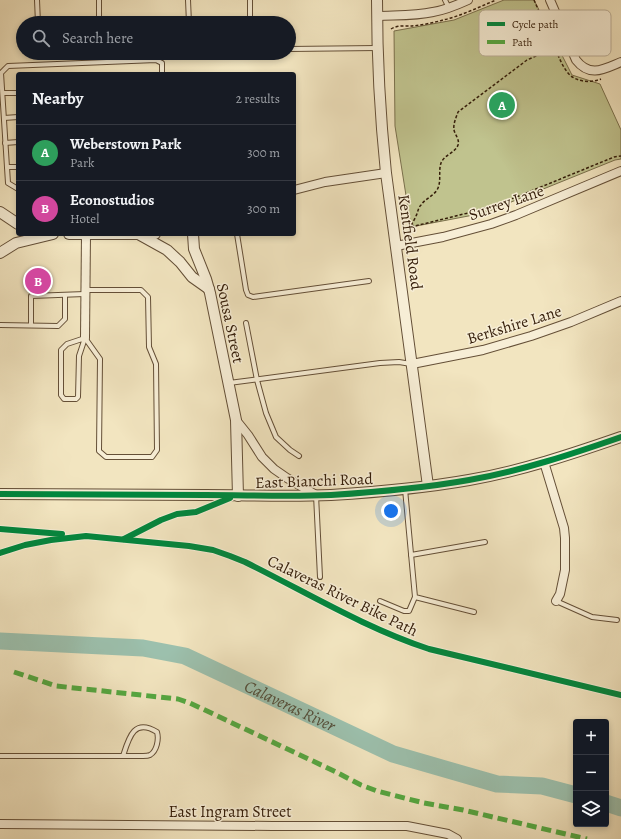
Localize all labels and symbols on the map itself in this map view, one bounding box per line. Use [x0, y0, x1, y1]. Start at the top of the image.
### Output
legend [479, 10, 611, 56]
text: Cycle path [512, 17, 559, 32]
text: Path [512, 35, 533, 50]
pin: A [489, 90, 515, 120]
street label: Surrey Lane [466, 180, 547, 226]
street label: Kentfield Road [392, 193, 428, 292]
pin: B [25, 266, 51, 296]
street label: Sousa Street [211, 281, 249, 365]
street label: Berkshire Lane [464, 300, 564, 350]
street label: East Bianchi Road [255, 468, 374, 494]
your location [381, 501, 401, 521]
street label: Calaveras River Bike Path [264, 550, 422, 642]
water label: Calaveras River [240, 675, 340, 738]
street label: East Ingram Street [168, 801, 292, 823]

